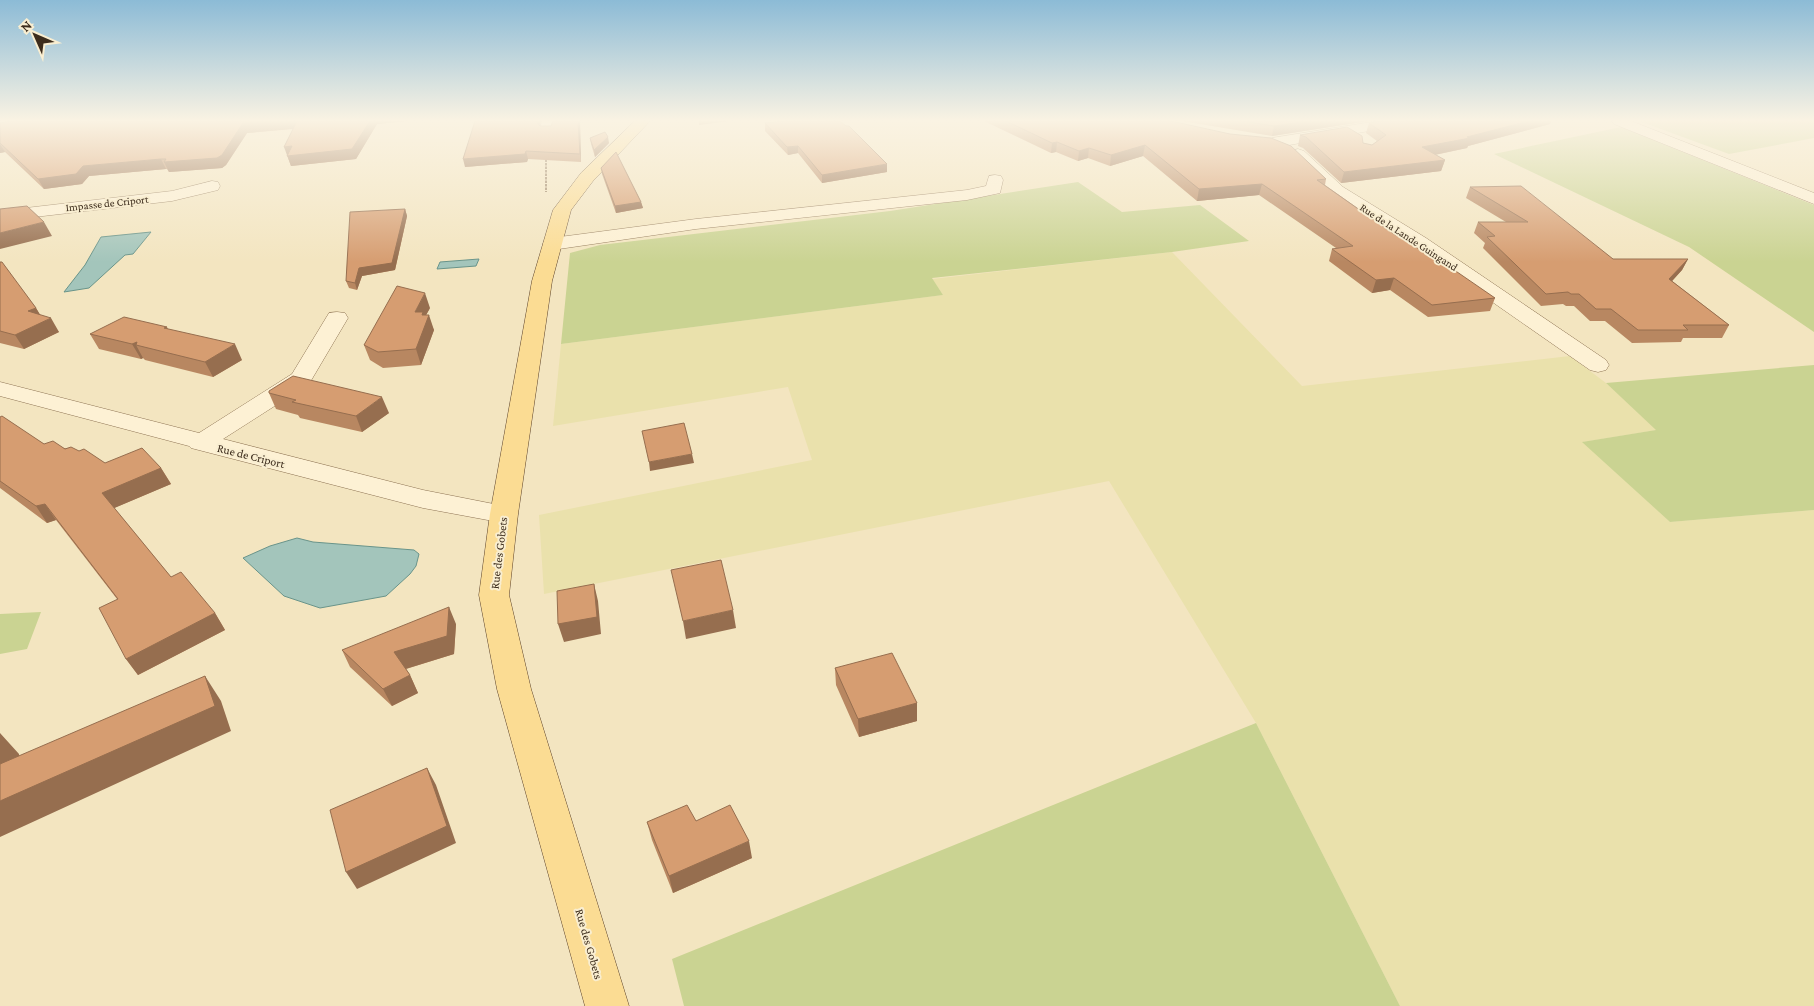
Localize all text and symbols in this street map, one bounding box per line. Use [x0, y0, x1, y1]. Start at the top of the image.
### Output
north arrow [10, 10, 60, 60]
text: N [17, 16, 35, 35]
street label: Impasse de Criport [65, 193, 150, 214]
street label: Rue de la Lande Guingand [1357, 201, 1460, 274]
street label: Rue de Criport [216, 441, 287, 471]
street label: Rue des Gobets [488, 516, 510, 590]
street label: Rue des Gobets [572, 907, 606, 981]

